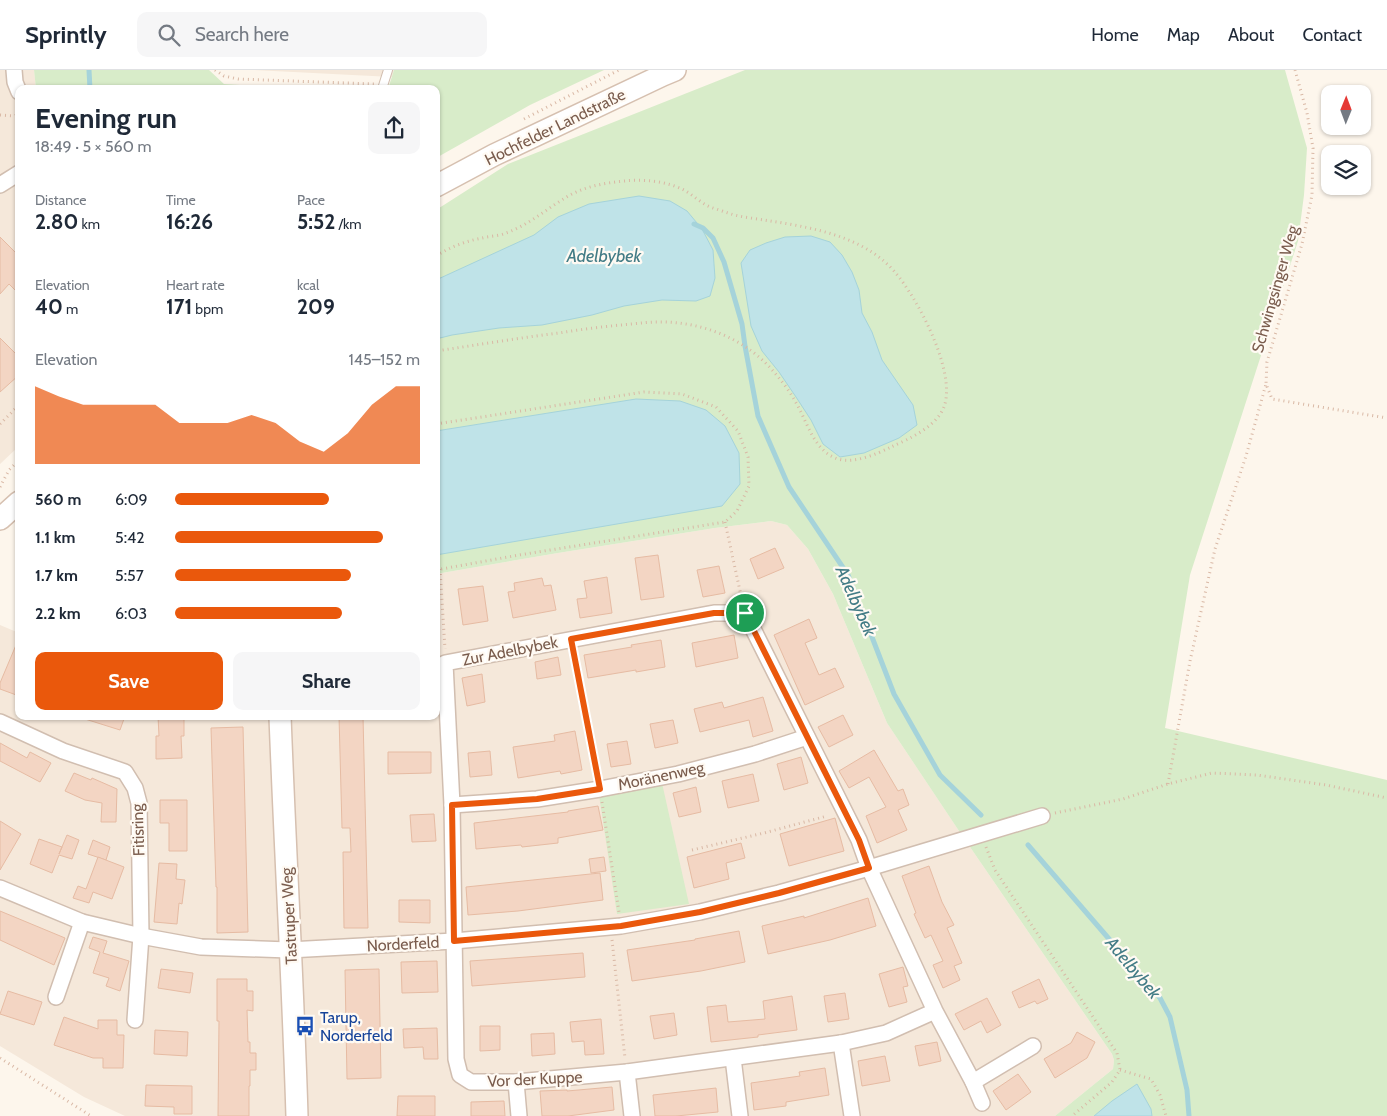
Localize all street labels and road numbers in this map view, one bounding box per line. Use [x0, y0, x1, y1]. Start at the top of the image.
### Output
street label: Hochfelder Landstraße [482, 85, 628, 169]
street label: Schwingsinger Weg [1248, 222, 1303, 355]
street label: Zur Adelbybek [461, 632, 560, 670]
street label: Moränenweg [616, 757, 707, 794]
street label: Fitisring [128, 802, 148, 857]
street label: Tastruper Weg [277, 866, 301, 965]
street label: Norderfeld [366, 933, 440, 955]
street label: Vor der Kuppe [487, 1067, 583, 1091]

